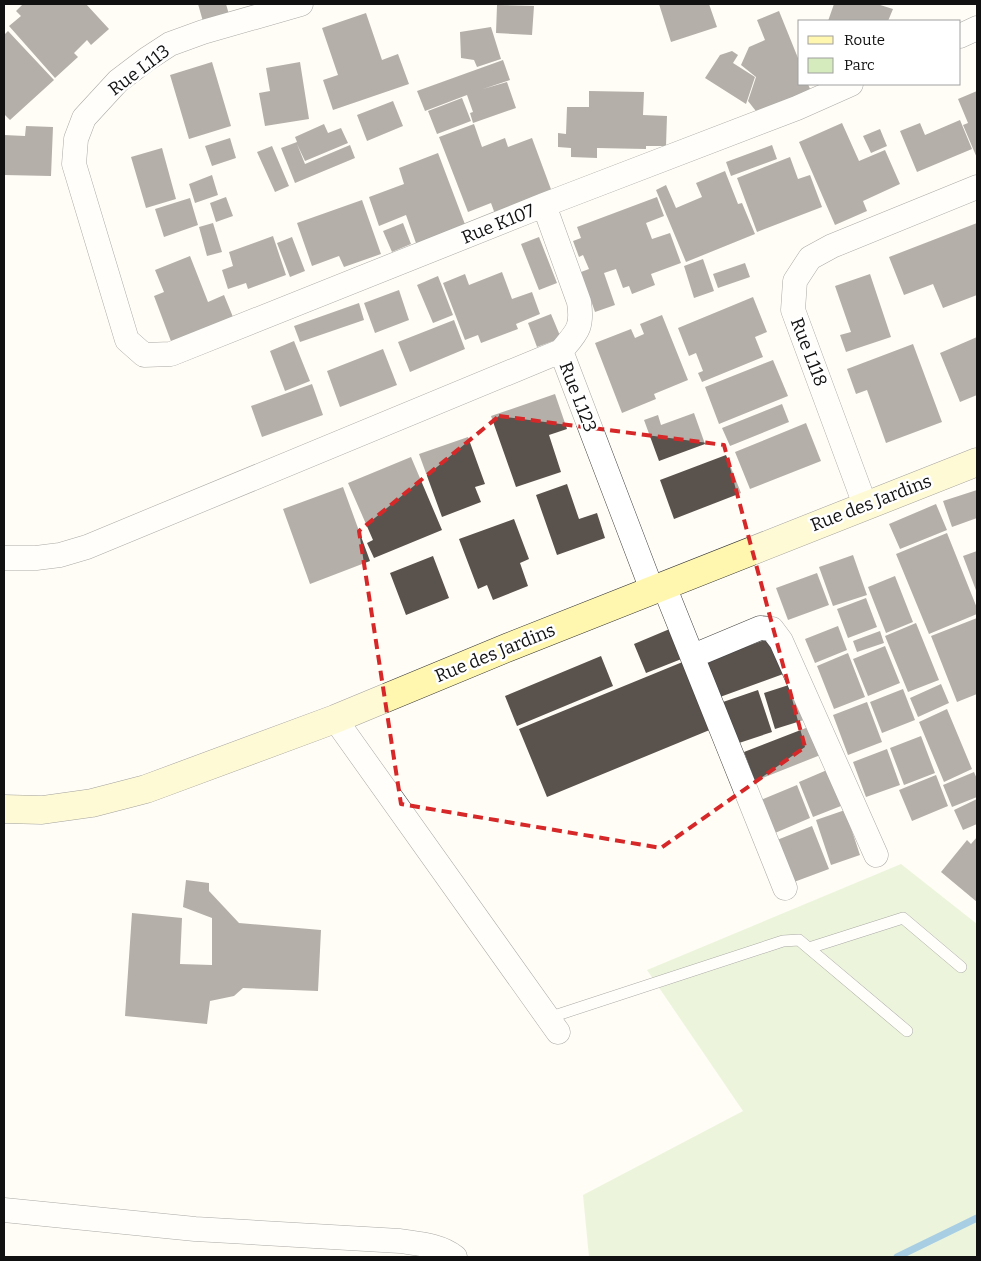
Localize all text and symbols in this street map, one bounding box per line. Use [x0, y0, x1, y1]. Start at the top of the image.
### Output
legend [798, 20, 961, 85]
text: Route [844, 31, 885, 49]
street label: Rue L113 [104, 40, 174, 100]
text: Parc [844, 56, 875, 74]
street label: Rue K107 [458, 199, 538, 249]
street label: Rue L118 [786, 315, 832, 389]
street label: Rue L123 [555, 359, 601, 435]
street label: Rue des Jardins [807, 470, 935, 536]
street label: Rue des Jardins [432, 619, 558, 687]

